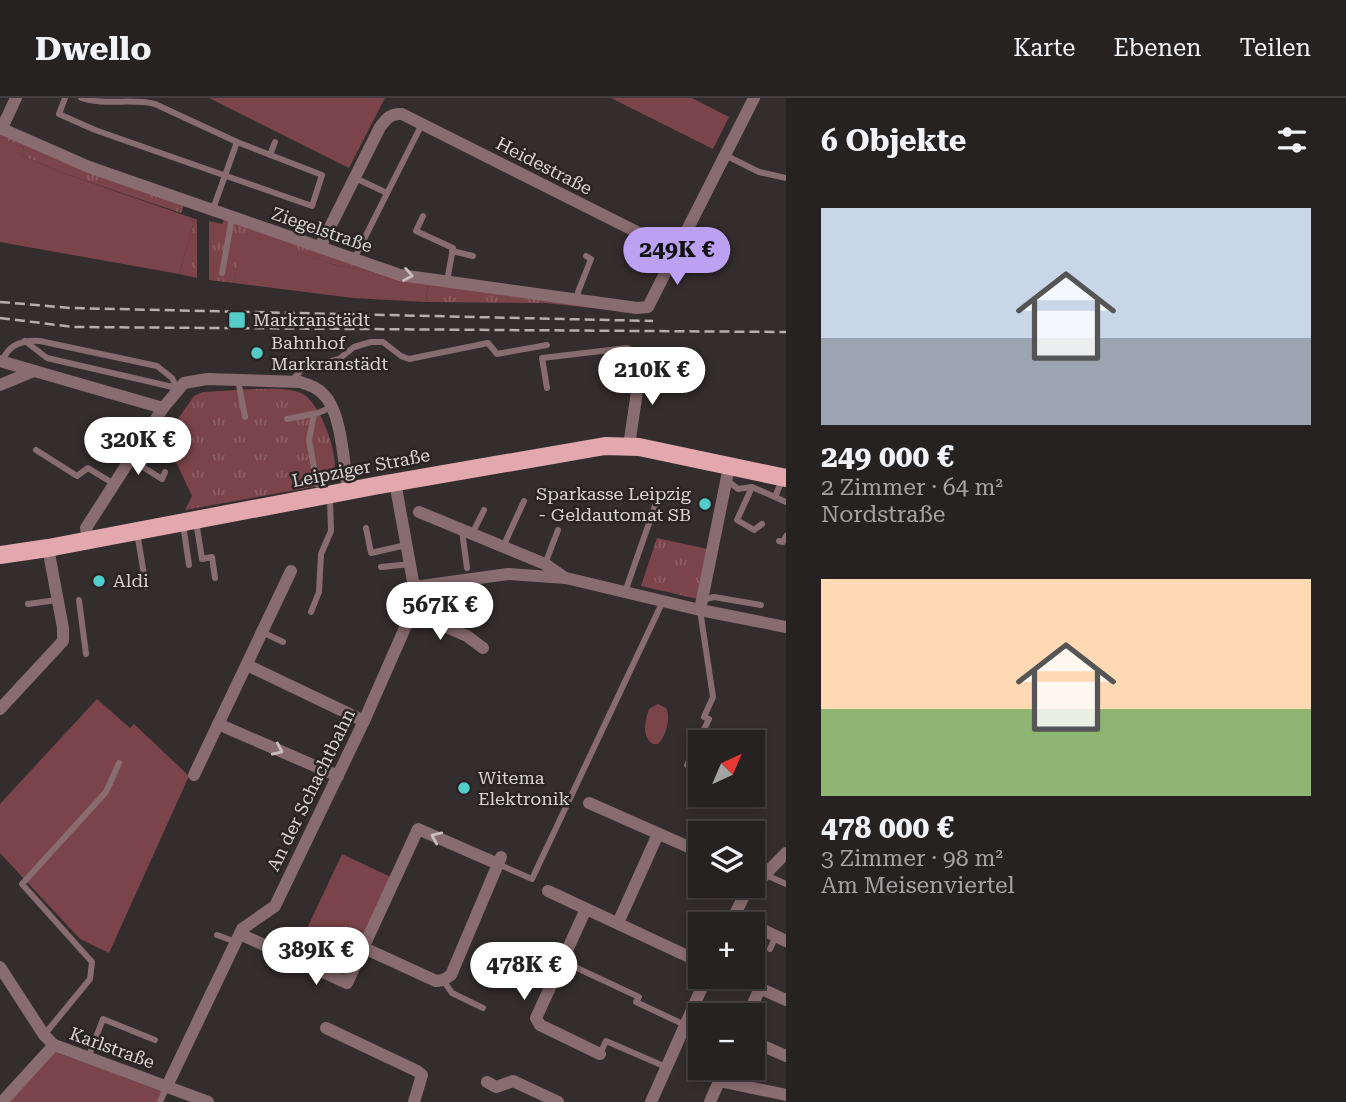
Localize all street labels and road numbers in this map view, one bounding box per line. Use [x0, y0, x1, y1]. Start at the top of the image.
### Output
street label: Heidestraße [493, 132, 596, 199]
street label: Ziegelstraße [269, 202, 375, 257]
street label: Leipziger Straße [290, 444, 432, 491]
street label: An der Schachtbahn [262, 705, 359, 874]
street label: Karlstraße [67, 1022, 158, 1073]

